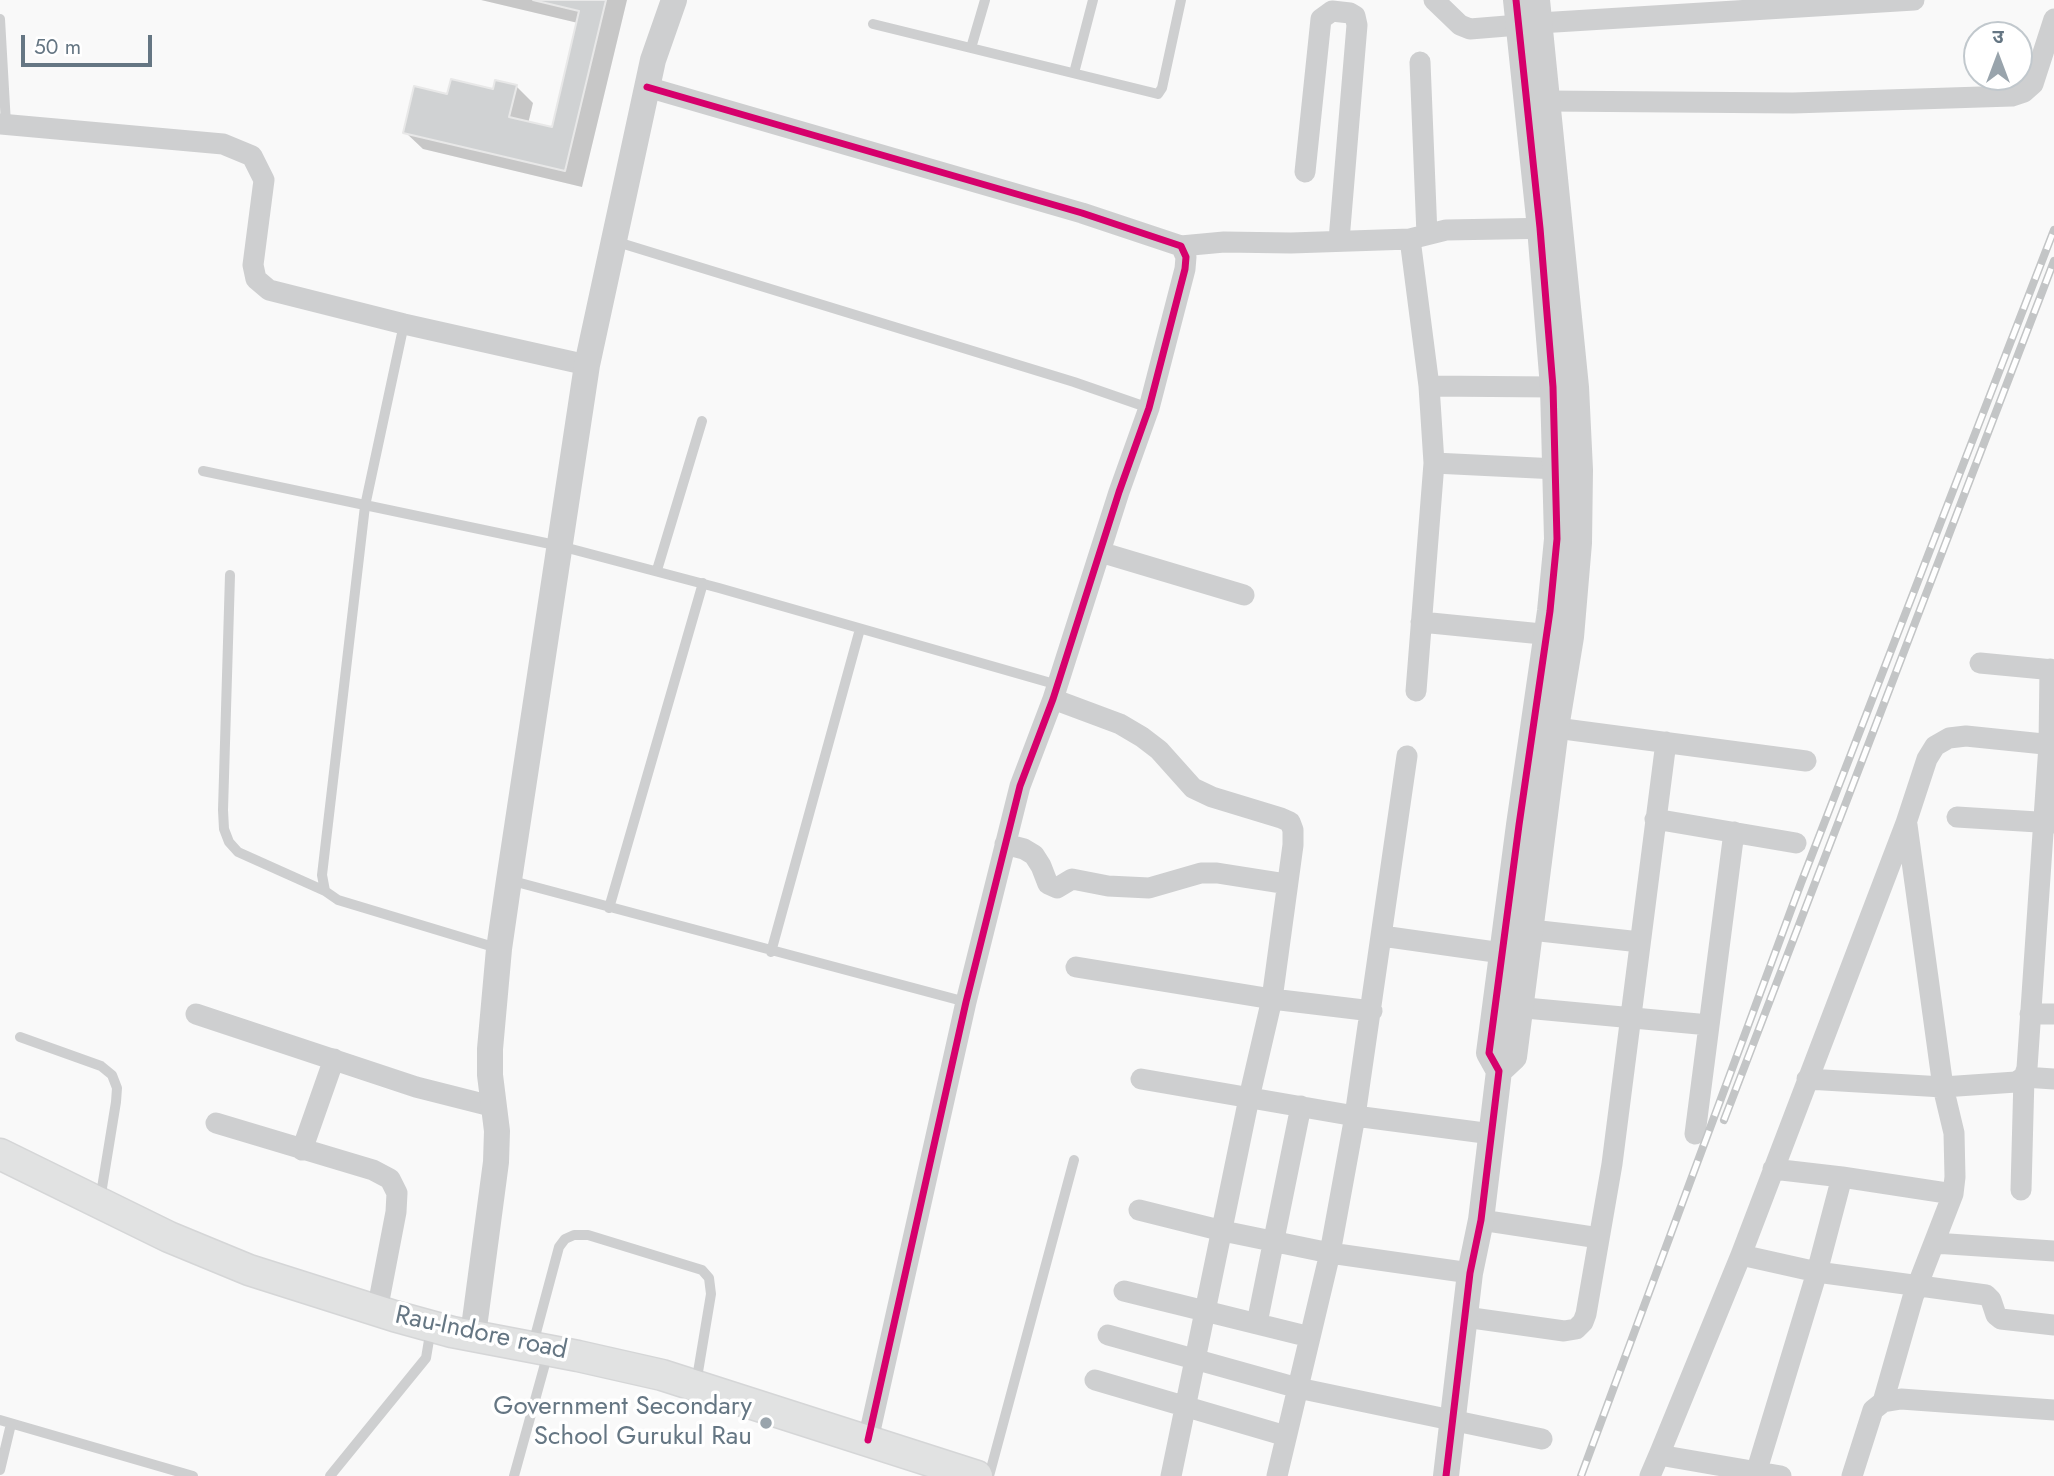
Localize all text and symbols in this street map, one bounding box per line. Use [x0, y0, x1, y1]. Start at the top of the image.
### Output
scale bar [24, 21, 156, 65]
north arrow [1963, 21, 2033, 91]
text: उ [1992, 23, 2004, 50]
text: 50 m [34, 32, 81, 62]
street label: Rau-Indore road [392, 1301, 570, 1367]
place label: Government Secondary School Gurukul Rau [493, 1392, 752, 1454]
marker: Government Secondary School Gurukul Rau [758, 1415, 774, 1431]

